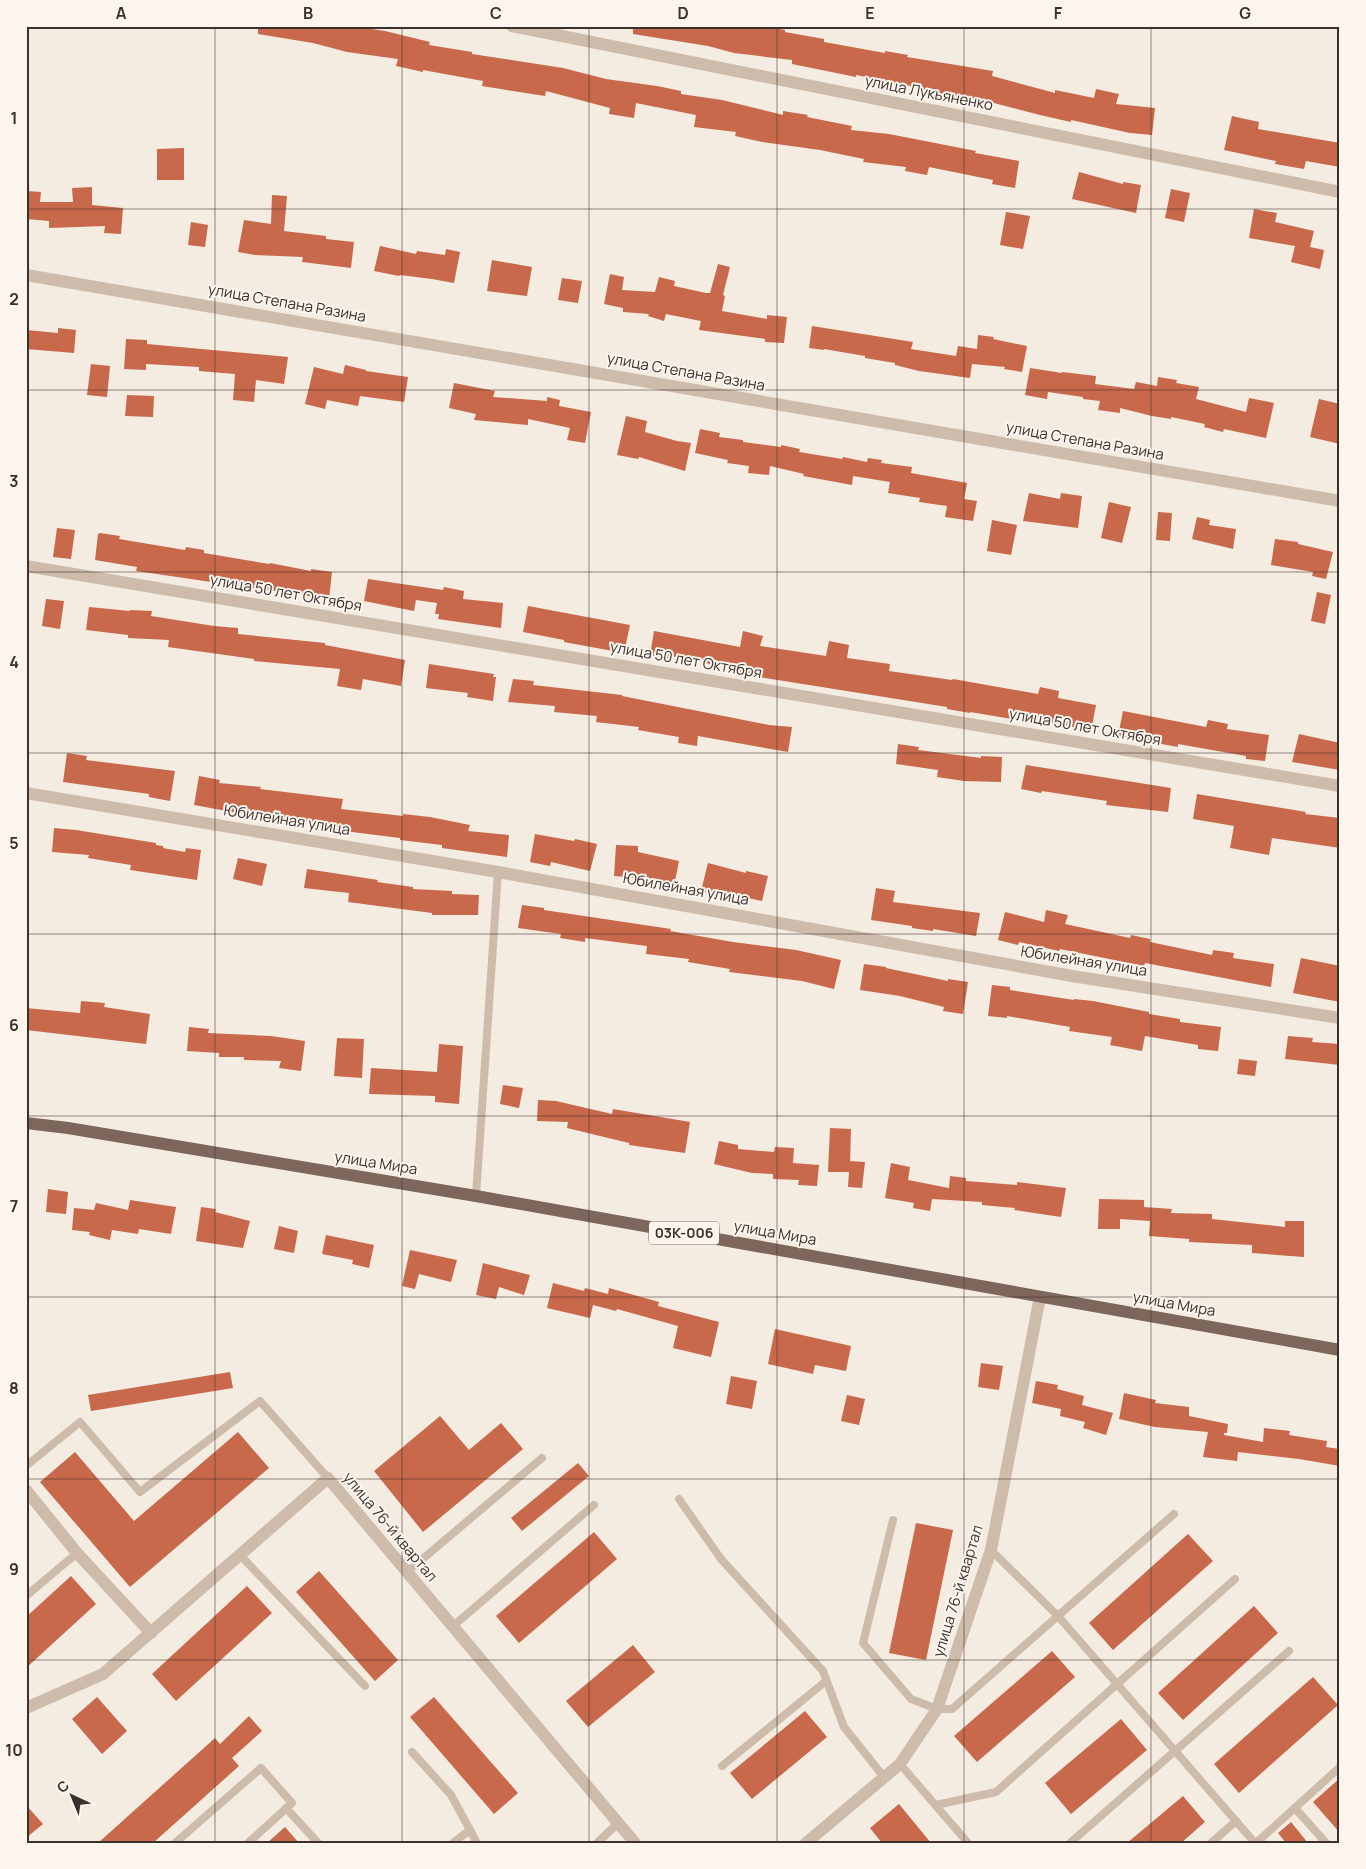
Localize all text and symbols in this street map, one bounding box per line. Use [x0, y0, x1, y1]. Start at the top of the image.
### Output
text: A [116, 2, 127, 24]
text: B [303, 2, 313, 24]
text: C [490, 2, 502, 24]
text: D [677, 2, 689, 24]
text: E [865, 2, 875, 24]
text: F [1054, 2, 1063, 24]
text: G [1239, 2, 1251, 24]
street label: улица Лукьяненко [863, 70, 995, 115]
text: 1 [10, 107, 18, 129]
street label: улица Степана Разина [206, 278, 368, 327]
text: 2 [9, 288, 19, 310]
street label: улица Степана Разина [605, 347, 767, 396]
street label: улица Степана Разина [1004, 416, 1166, 465]
text: 3 [9, 470, 19, 492]
street label: улица 50 лет Октября [208, 569, 364, 616]
street label: улица 50 лет Октября [608, 636, 764, 683]
text: 4 [9, 651, 19, 673]
street label: улица 50 лет Октября [1007, 703, 1163, 750]
street label: Юбилейная улица [222, 799, 352, 840]
text: 5 [9, 832, 19, 854]
street label: Юбилейная улица [621, 867, 751, 910]
street label: Юбилейная улица [1019, 940, 1149, 981]
text: 6 [9, 1014, 19, 1036]
street label: улица Мира [333, 1146, 419, 1179]
text: 7 [10, 1195, 18, 1217]
street label: улица Мира [732, 1215, 818, 1250]
road number: 03К-006 [649, 1222, 719, 1244]
street label: улица Мира [1131, 1286, 1217, 1321]
text: 8 [9, 1377, 19, 1399]
street label: улица 76-й квартал [338, 1467, 442, 1586]
street label: улица 76-й квартал [927, 1522, 988, 1659]
text: 9 [9, 1558, 19, 1580]
text: 10 [5, 1739, 23, 1761]
north arrow [48, 1772, 98, 1822]
text: С [52, 1776, 73, 1797]

